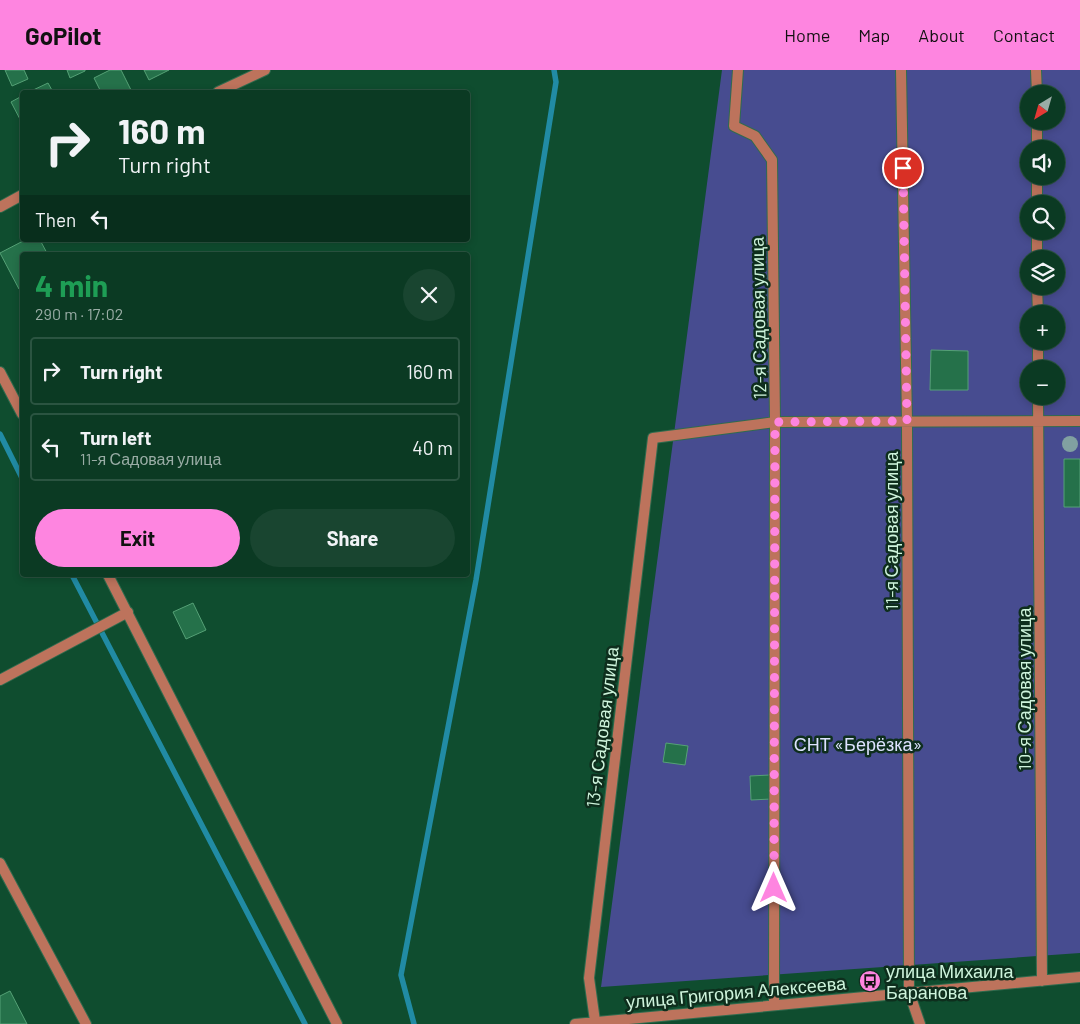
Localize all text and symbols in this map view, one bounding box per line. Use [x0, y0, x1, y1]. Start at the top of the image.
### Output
text: GoPilot [25, 21, 102, 50]
text: Home [784, 24, 830, 46]
text: Map [858, 24, 890, 46]
text: About [918, 24, 965, 46]
text: Contact [993, 24, 1055, 46]
north arrow [1020, 85, 1065, 130]
map controls [1020, 85, 1065, 405]
text: 160 m [118, 109, 205, 151]
icon: right [35, 110, 100, 175]
button: sound [1020, 140, 1065, 185]
pin [882, 147, 924, 189]
text: Turn right [118, 151, 211, 177]
icon: arrive [889, 154, 917, 182]
button: search [1020, 195, 1065, 240]
icon: left [86, 205, 114, 233]
text: Then [35, 208, 76, 231]
street label: 12-я Садовая улица [746, 236, 770, 399]
button: layers [1020, 250, 1065, 295]
text: 4 min [35, 267, 108, 303]
button: close [403, 269, 455, 321]
text: 290 m · 17:02 [35, 304, 123, 323]
button: + [1020, 305, 1065, 350]
icon: right [37, 357, 65, 385]
text: Turn right [80, 360, 162, 383]
text: 160 m [406, 360, 453, 383]
button: − [1020, 360, 1065, 405]
text: Turn left [80, 426, 151, 449]
icon: left [37, 433, 65, 461]
text: 40 m [412, 436, 453, 459]
text: 11-я Садовая улица [80, 449, 221, 468]
street label: 11-я Садовая улица [880, 451, 902, 611]
button: Exit [35, 509, 240, 567]
button: Share [250, 509, 455, 567]
street label: 10-я Садовая улица [1013, 607, 1035, 770]
street label: 13-я Садовая улица [581, 644, 623, 809]
park label: СНТ «Берёзка» [794, 733, 922, 755]
position arrow [747, 861, 799, 913]
place label: улица Михаила Баранова [886, 960, 1014, 1003]
bus stop icon: улица Михаила Баранова [858, 969, 882, 993]
street label: улица Григория Алексеева [625, 971, 848, 1013]

